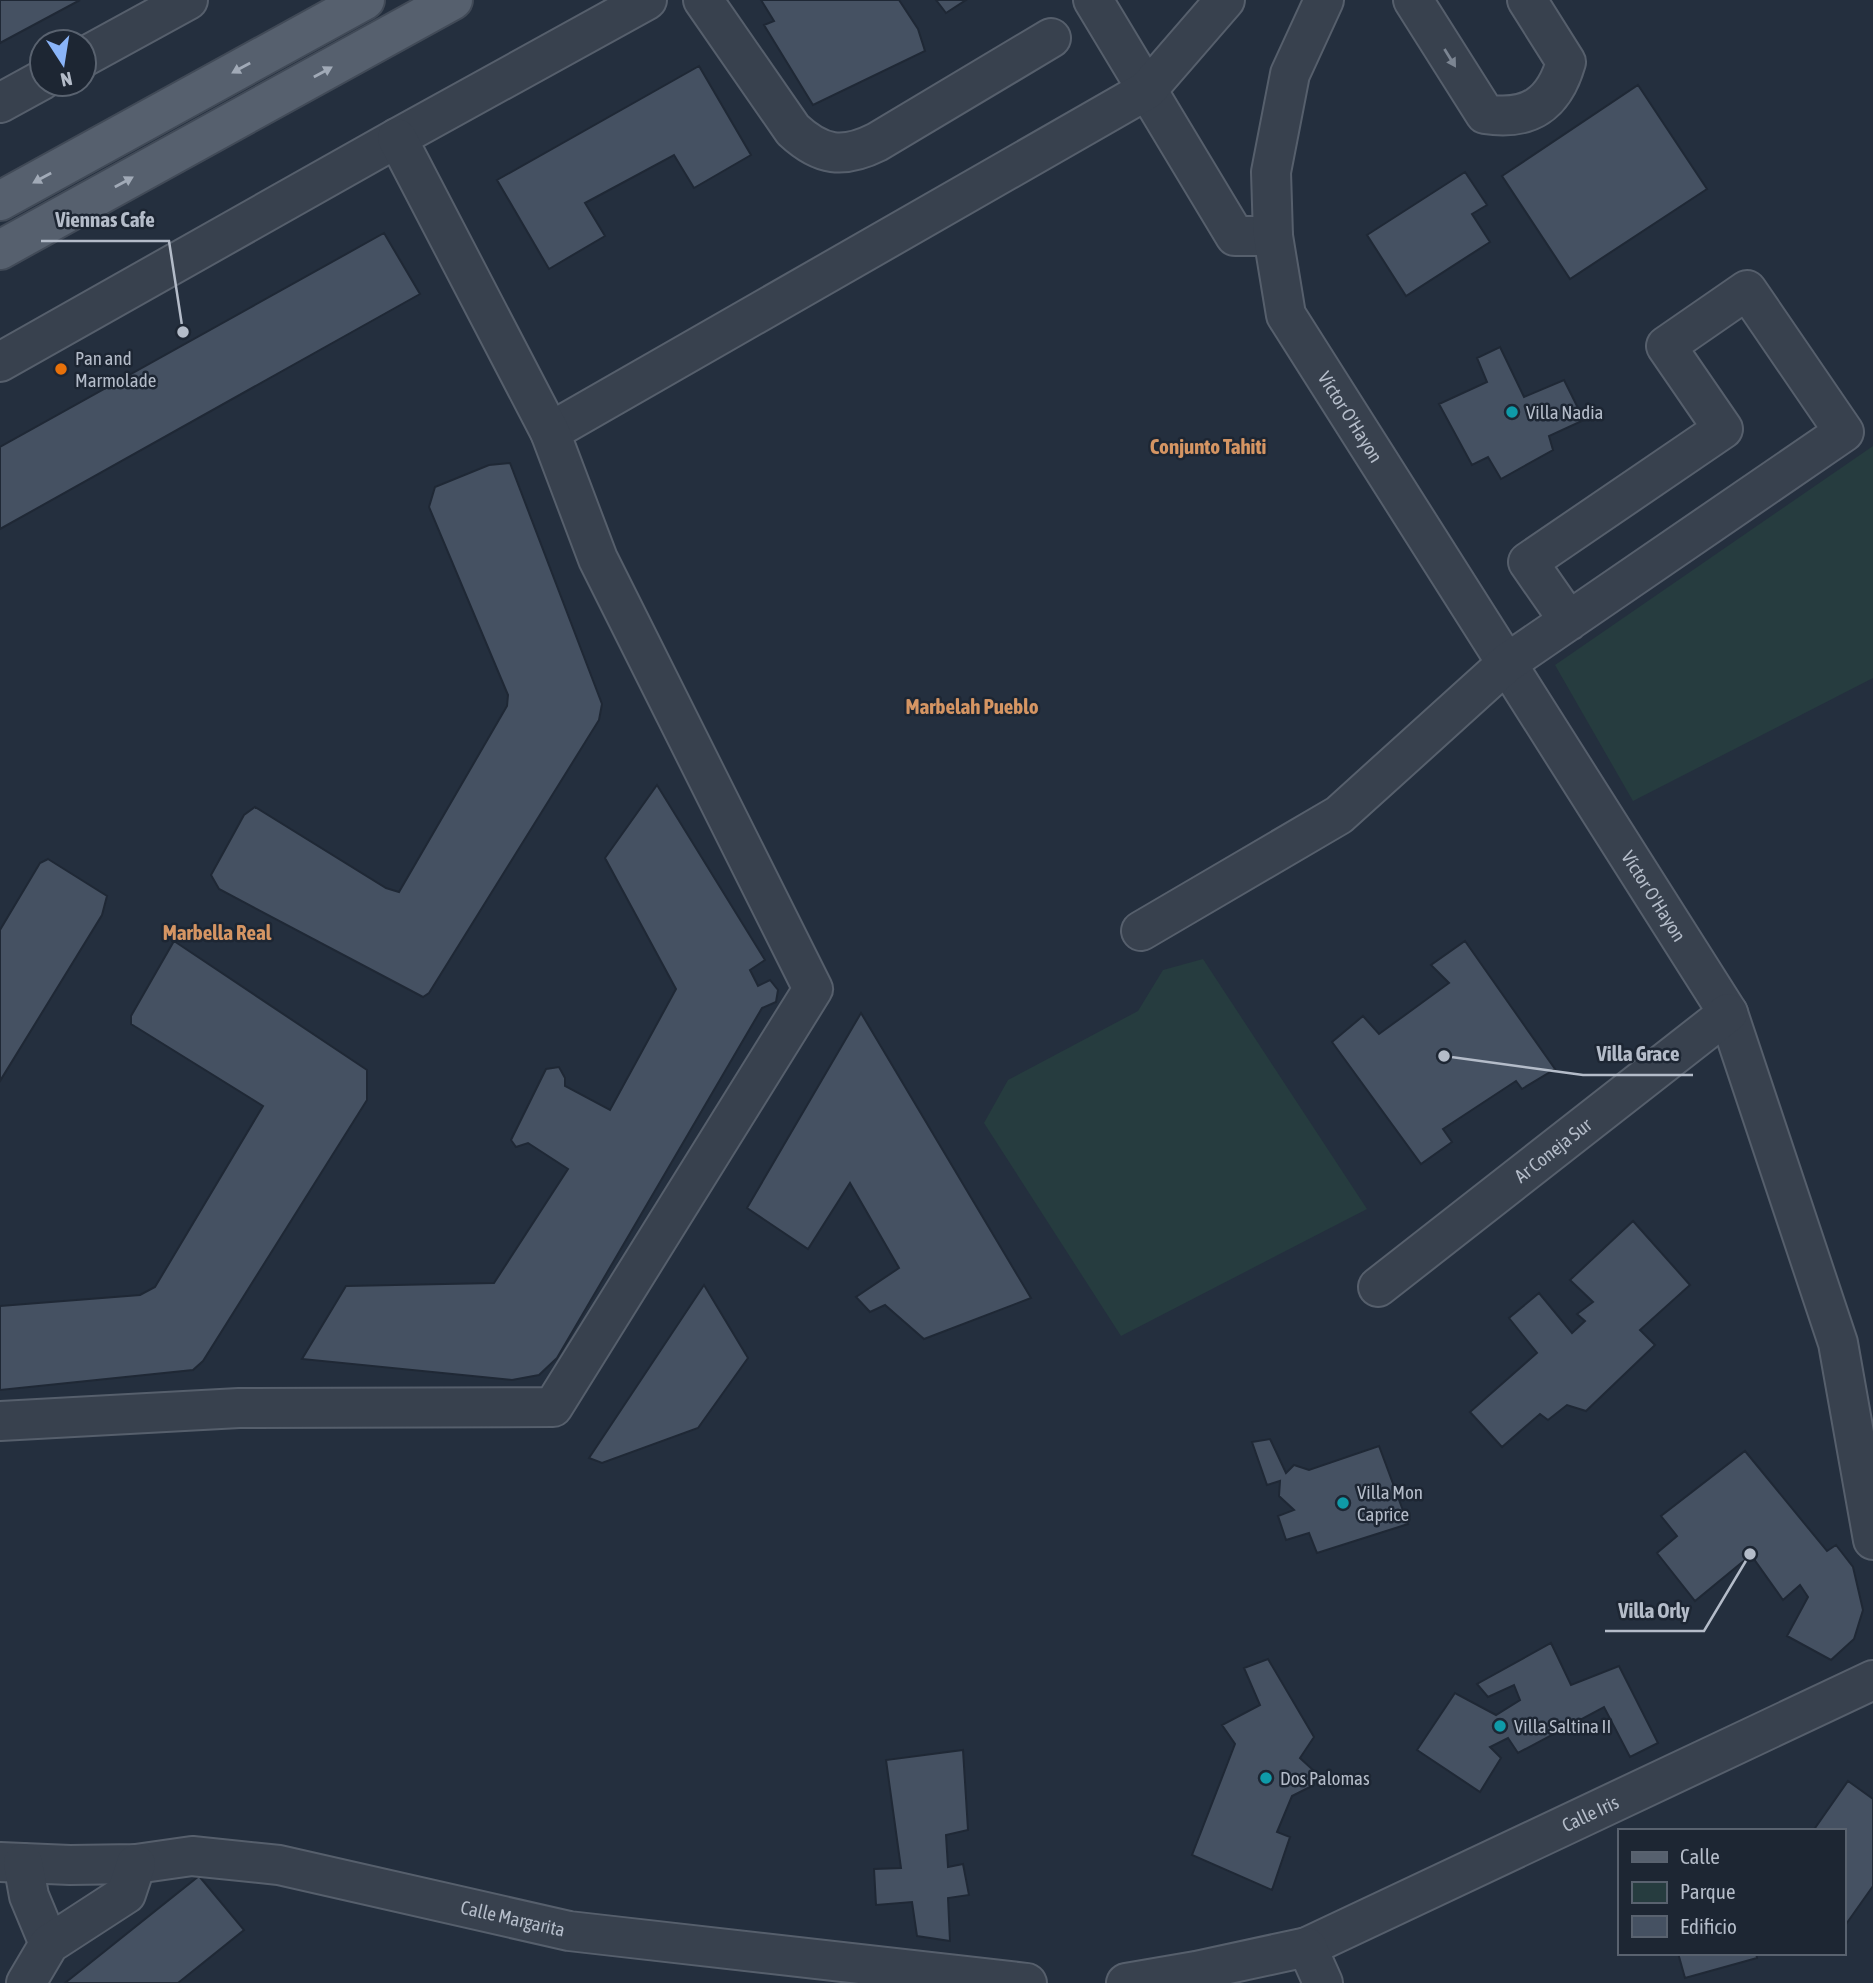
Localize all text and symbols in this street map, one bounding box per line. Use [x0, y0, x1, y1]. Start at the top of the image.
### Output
north arrow [28, 28, 98, 98]
one-way arrow [1443, 48, 1456, 67]
one-way arrow [231, 62, 251, 74]
one-way arrow [313, 66, 333, 77]
text: N [59, 68, 74, 92]
one-way arrow [32, 172, 51, 184]
one-way arrow [114, 176, 134, 188]
callout: Viennas Cafe [41, 199, 169, 241]
text: Viennas Cafe [54, 207, 155, 231]
place label: Pan and Marmolade [75, 347, 156, 391]
marker: Pan and Marmolade [53, 361, 69, 377]
street label: Víctor O'Hayon [1314, 367, 1387, 466]
place label: Villa Nadia [1526, 401, 1603, 423]
marker: Villa Nadia [1504, 404, 1520, 420]
district label: Conjunto Tahiti [1150, 434, 1266, 458]
district label: Marbelah Pueblo [905, 694, 1039, 718]
street label: Víctor O'Hayon [1617, 847, 1691, 945]
district label: Marbella Real [163, 920, 272, 944]
callout: Villa Grace [1583, 1033, 1693, 1075]
text: Villa Grace [1596, 1041, 1679, 1065]
street label: Ar Coneja Sur [1510, 1113, 1596, 1187]
place label: Villa Mon Caprice [1357, 1481, 1423, 1525]
marker: Villa Mon Caprice [1335, 1495, 1351, 1511]
callout: Villa Orly [1605, 1589, 1704, 1631]
text: Villa Orly [1617, 1598, 1690, 1622]
place label: Villa Saltina II [1514, 1715, 1611, 1737]
marker: Villa Saltina II [1492, 1718, 1508, 1734]
place label: Dos Palomas [1280, 1767, 1370, 1789]
marker: Dos Palomas [1258, 1770, 1274, 1786]
street label: Calle Iris [1558, 1791, 1622, 1836]
legend [1618, 1829, 1845, 1955]
text: Calle [1680, 1844, 1720, 1868]
text: Parque [1680, 1879, 1735, 1903]
street label: Calle Margarita [459, 1896, 567, 1941]
text: Edificio [1680, 1914, 1737, 1938]

